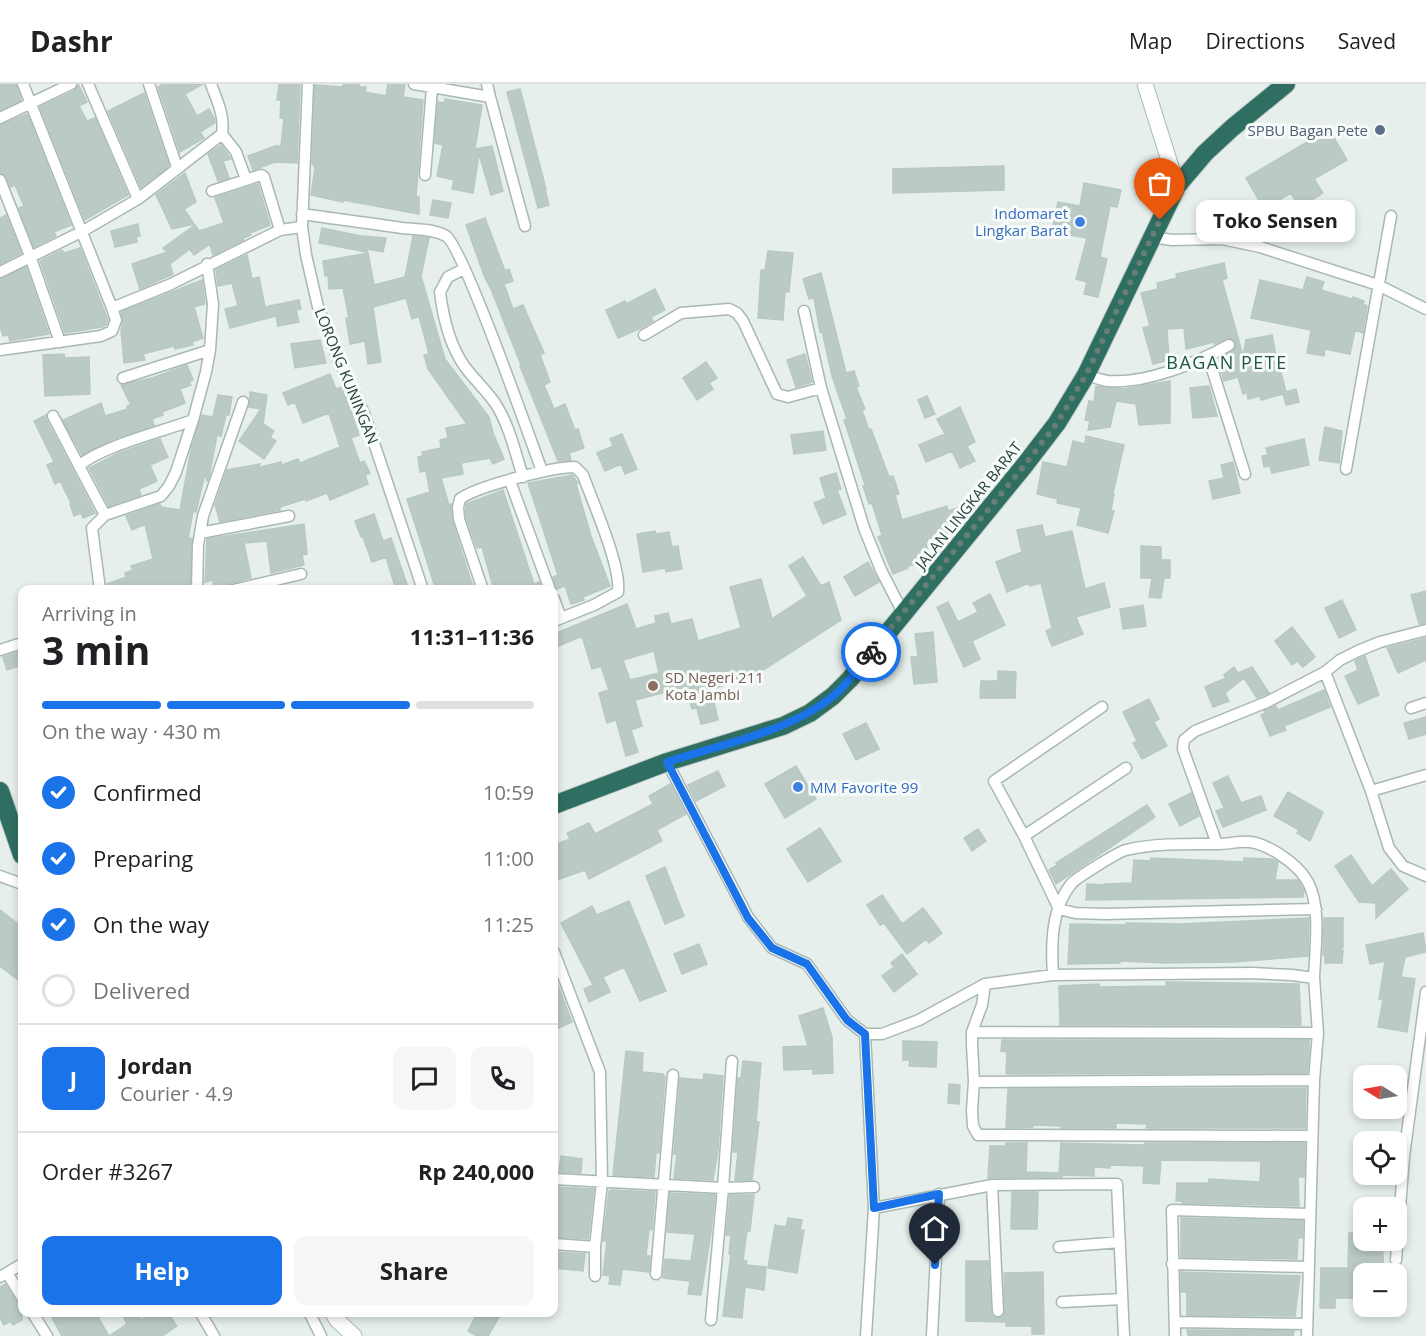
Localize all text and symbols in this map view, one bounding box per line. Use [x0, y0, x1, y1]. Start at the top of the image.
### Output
text: Dashr [30, 22, 113, 60]
text: Map [1129, 27, 1172, 55]
text: Directions [1205, 27, 1305, 55]
text: Saved [1338, 27, 1396, 55]
place label: SPBU Bagan Pete [1247, 120, 1368, 140]
marker: SPBU Bagan Pete [1373, 123, 1387, 137]
pin [1134, 158, 1185, 220]
icon: bag [1143, 167, 1176, 200]
callout: Toko Sensen [1196, 199, 1355, 241]
place label: Indomaret Lingkar Barat [975, 203, 1068, 240]
text: Toko Sensen [1213, 207, 1338, 234]
marker: Indomaret Lingkar Barat [1073, 215, 1087, 229]
street label: LORONG KUNINGAN [311, 305, 383, 447]
district label: BAGAN PETE [1166, 350, 1288, 374]
street label: JALAN LINGKAR BARAT [909, 437, 1026, 574]
text: Arriving in [42, 600, 137, 627]
text: 11:31–11:36 [410, 621, 534, 651]
courier [841, 622, 901, 682]
text: 3 min [42, 623, 150, 676]
icon: bike [855, 636, 888, 669]
place label: SD Negeri 211 Kota Jambi [665, 667, 764, 704]
marker: SD Negeri 211 Kota Jambi [646, 679, 660, 693]
text: On the way · 430 m [42, 718, 221, 745]
icon: check [42, 776, 75, 809]
text: Confirmed [93, 777, 202, 807]
place label: MM Favorite 99 [810, 777, 918, 797]
text: 10:59 [483, 779, 534, 806]
marker: MM Favorite 99 [791, 780, 805, 794]
icon: check [42, 842, 75, 875]
text: Preparing [93, 843, 193, 873]
text: 11:00 [483, 845, 534, 872]
icon: check [42, 908, 75, 941]
text: On the way [93, 909, 209, 939]
text: 11:25 [483, 911, 534, 938]
text: Delivered [93, 975, 191, 1005]
button: chat [393, 1047, 456, 1110]
button: phone [471, 1047, 534, 1110]
text: Jordan [120, 1050, 193, 1080]
text: J [70, 1063, 77, 1093]
north arrow [1353, 1065, 1407, 1119]
map controls [1353, 1065, 1407, 1317]
text: Courier · 4.9 [120, 1080, 233, 1107]
button: locate [1353, 1131, 1407, 1185]
text: Order #3267 [42, 1156, 173, 1186]
text: Rp 240,000 [418, 1156, 534, 1186]
button: + [1353, 1197, 1407, 1251]
pin [909, 1203, 960, 1265]
icon: home [918, 1212, 951, 1245]
button: Help [42, 1236, 282, 1305]
button: Share [294, 1236, 534, 1305]
button: − [1353, 1263, 1407, 1317]

